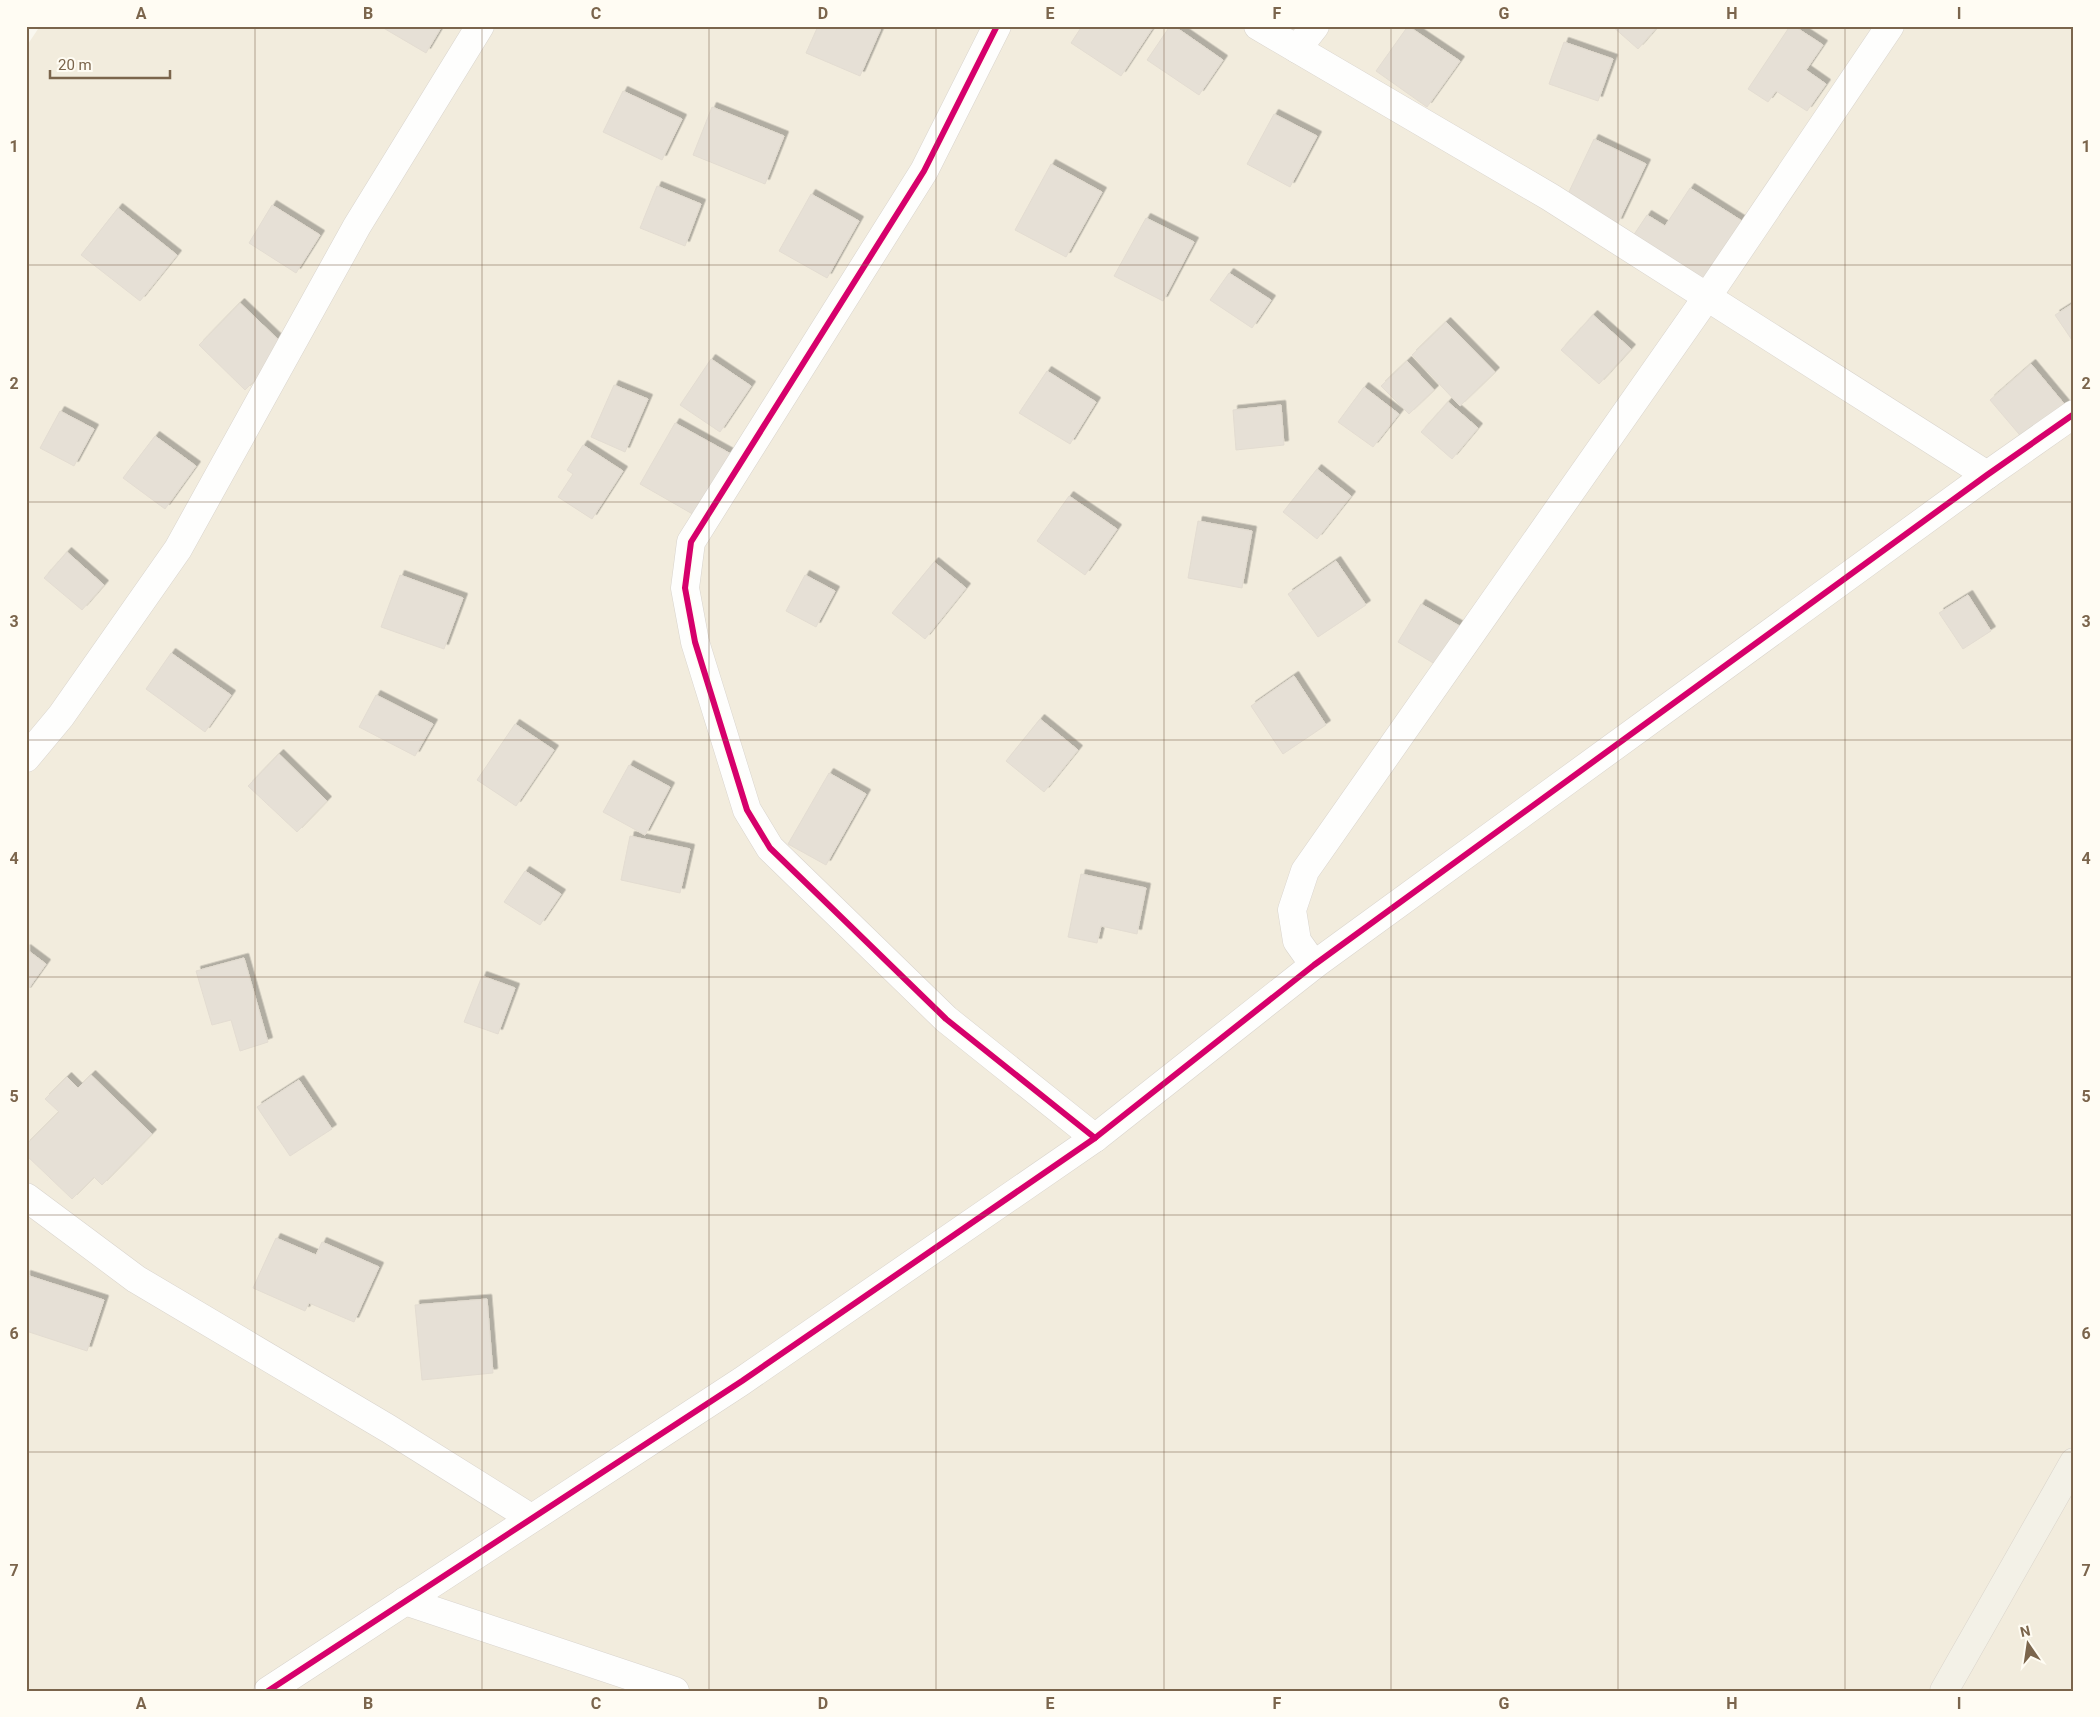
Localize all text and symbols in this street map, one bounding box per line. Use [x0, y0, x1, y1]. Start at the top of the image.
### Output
text: A [136, 4, 147, 23]
text: B [363, 4, 373, 23]
text: C [591, 4, 601, 23]
text: D [818, 4, 828, 23]
text: E [1046, 4, 1055, 23]
text: F [1273, 4, 1282, 23]
text: G [1499, 4, 1510, 23]
text: H [1726, 4, 1738, 23]
text: I [1957, 4, 1961, 23]
scale bar [50, 48, 170, 80]
text: 20 m [58, 56, 92, 74]
text: 1 [9, 137, 19, 156]
text: 1 [2081, 137, 2091, 156]
text: 2 [9, 374, 19, 393]
text: 2 [2081, 374, 2091, 393]
text: 3 [9, 612, 19, 631]
text: 3 [2081, 612, 2091, 631]
text: 4 [9, 849, 19, 868]
text: 4 [2081, 849, 2091, 868]
text: 5 [9, 1087, 19, 1106]
text: 5 [2081, 1087, 2091, 1106]
text: 6 [9, 1324, 19, 1343]
text: 6 [2081, 1324, 2091, 1343]
text: 7 [9, 1561, 19, 1580]
text: 7 [2081, 1561, 2091, 1580]
north arrow [2002, 1620, 2052, 1670]
text: N [2018, 1622, 2032, 1640]
text: A [136, 1694, 147, 1713]
text: B [363, 1694, 373, 1713]
text: C [591, 1694, 601, 1713]
text: D [818, 1694, 828, 1713]
text: E [1046, 1694, 1055, 1713]
text: F [1273, 1694, 1282, 1713]
text: G [1499, 1694, 1510, 1713]
text: H [1726, 1694, 1738, 1713]
text: I [1957, 1694, 1961, 1713]

